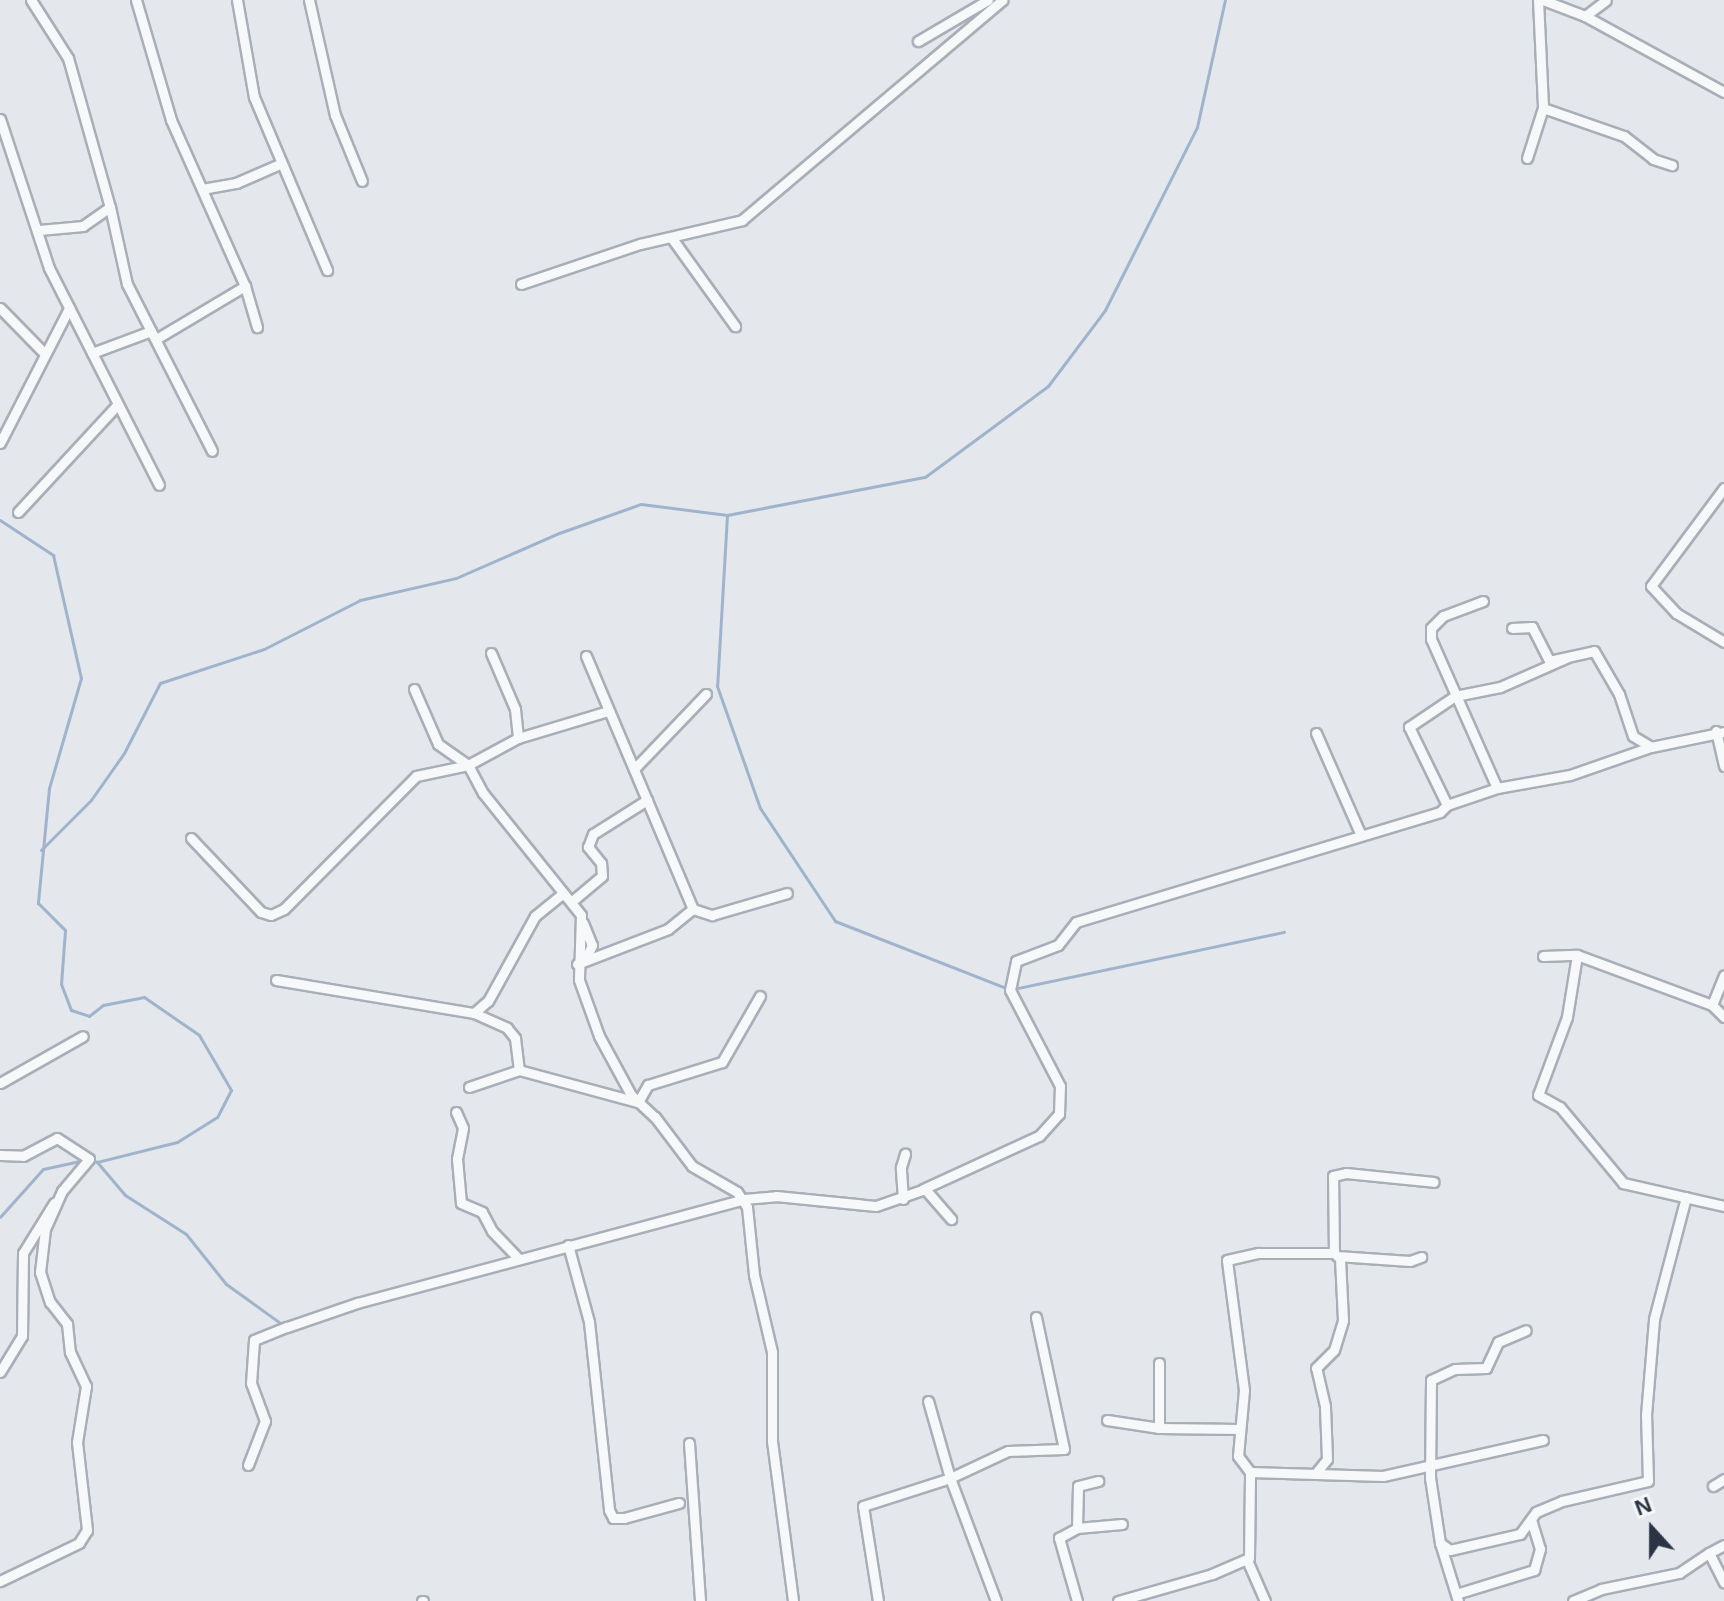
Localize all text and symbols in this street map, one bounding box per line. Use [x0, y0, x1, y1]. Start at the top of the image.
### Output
north arrow [1612, 1489, 1692, 1569]
text: N [1631, 1492, 1655, 1521]

